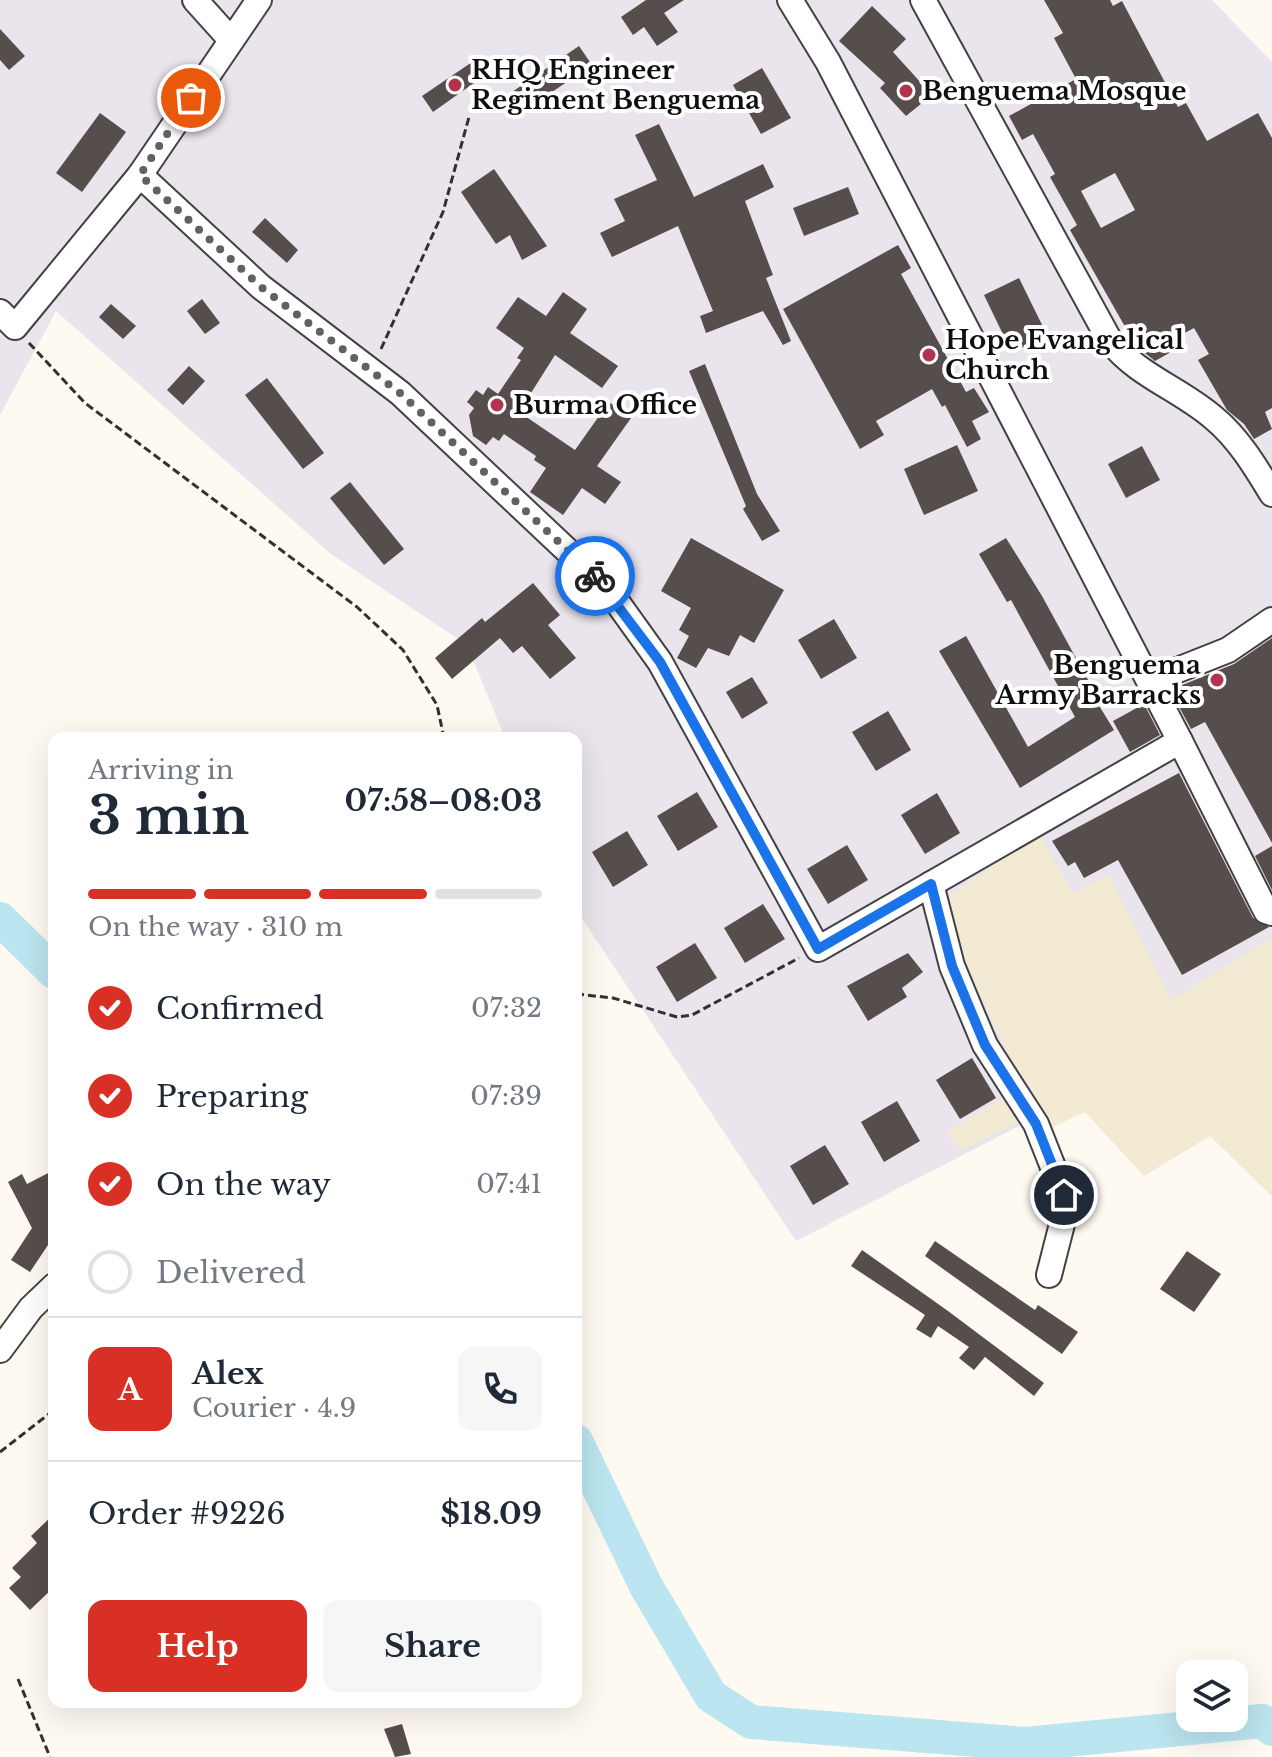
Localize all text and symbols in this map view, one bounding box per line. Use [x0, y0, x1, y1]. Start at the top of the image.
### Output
place label: RHQ Engineer Regiment Benguema [471, 54, 760, 116]
pin [157, 64, 225, 132]
place label: Benguema Mosque [922, 75, 1187, 107]
icon: bag [169, 76, 213, 120]
marker: RHQ Engineer Regiment Benguema [446, 76, 464, 94]
marker: Benguema Mosque [897, 82, 915, 100]
place label: Hope Evangelical Church [945, 324, 1184, 386]
marker: Hope Evangelical Church [920, 346, 938, 364]
place label: Burma Office [513, 389, 697, 421]
marker: Burma Office [488, 396, 506, 414]
courier [555, 536, 635, 616]
icon: bike [573, 554, 617, 598]
place label: Benguema Army Barracks [994, 649, 1201, 711]
marker: Benguema Army Barracks [1208, 671, 1226, 689]
text: Arriving in [88, 754, 234, 786]
text: 07:58–08:03 [345, 782, 542, 819]
text: 3 min [88, 784, 249, 848]
text: On the way · 310 m [88, 911, 343, 943]
icon: check [88, 986, 132, 1030]
text: Confirmed [156, 990, 324, 1027]
text: 07:32 [471, 992, 542, 1024]
icon: check [88, 1074, 132, 1118]
text: Preparing [156, 1078, 308, 1115]
text: 07:39 [470, 1080, 542, 1112]
pin [1030, 1161, 1098, 1229]
icon: check [88, 1162, 132, 1206]
text: On the way [156, 1166, 331, 1203]
text: 07:41 [476, 1168, 542, 1200]
icon: home [1042, 1173, 1086, 1217]
text: Delivered [156, 1254, 306, 1291]
button: phone [458, 1347, 542, 1431]
text: Alex [192, 1355, 264, 1392]
text: A [118, 1371, 142, 1408]
text: Courier · 4.9 [192, 1392, 356, 1424]
text: Order #9226 [88, 1495, 286, 1532]
text: $18.09 [440, 1495, 542, 1532]
button: Help [88, 1600, 307, 1692]
button: Share [323, 1600, 542, 1692]
map controls [1176, 1660, 1248, 1732]
button: layers [1176, 1660, 1248, 1732]

